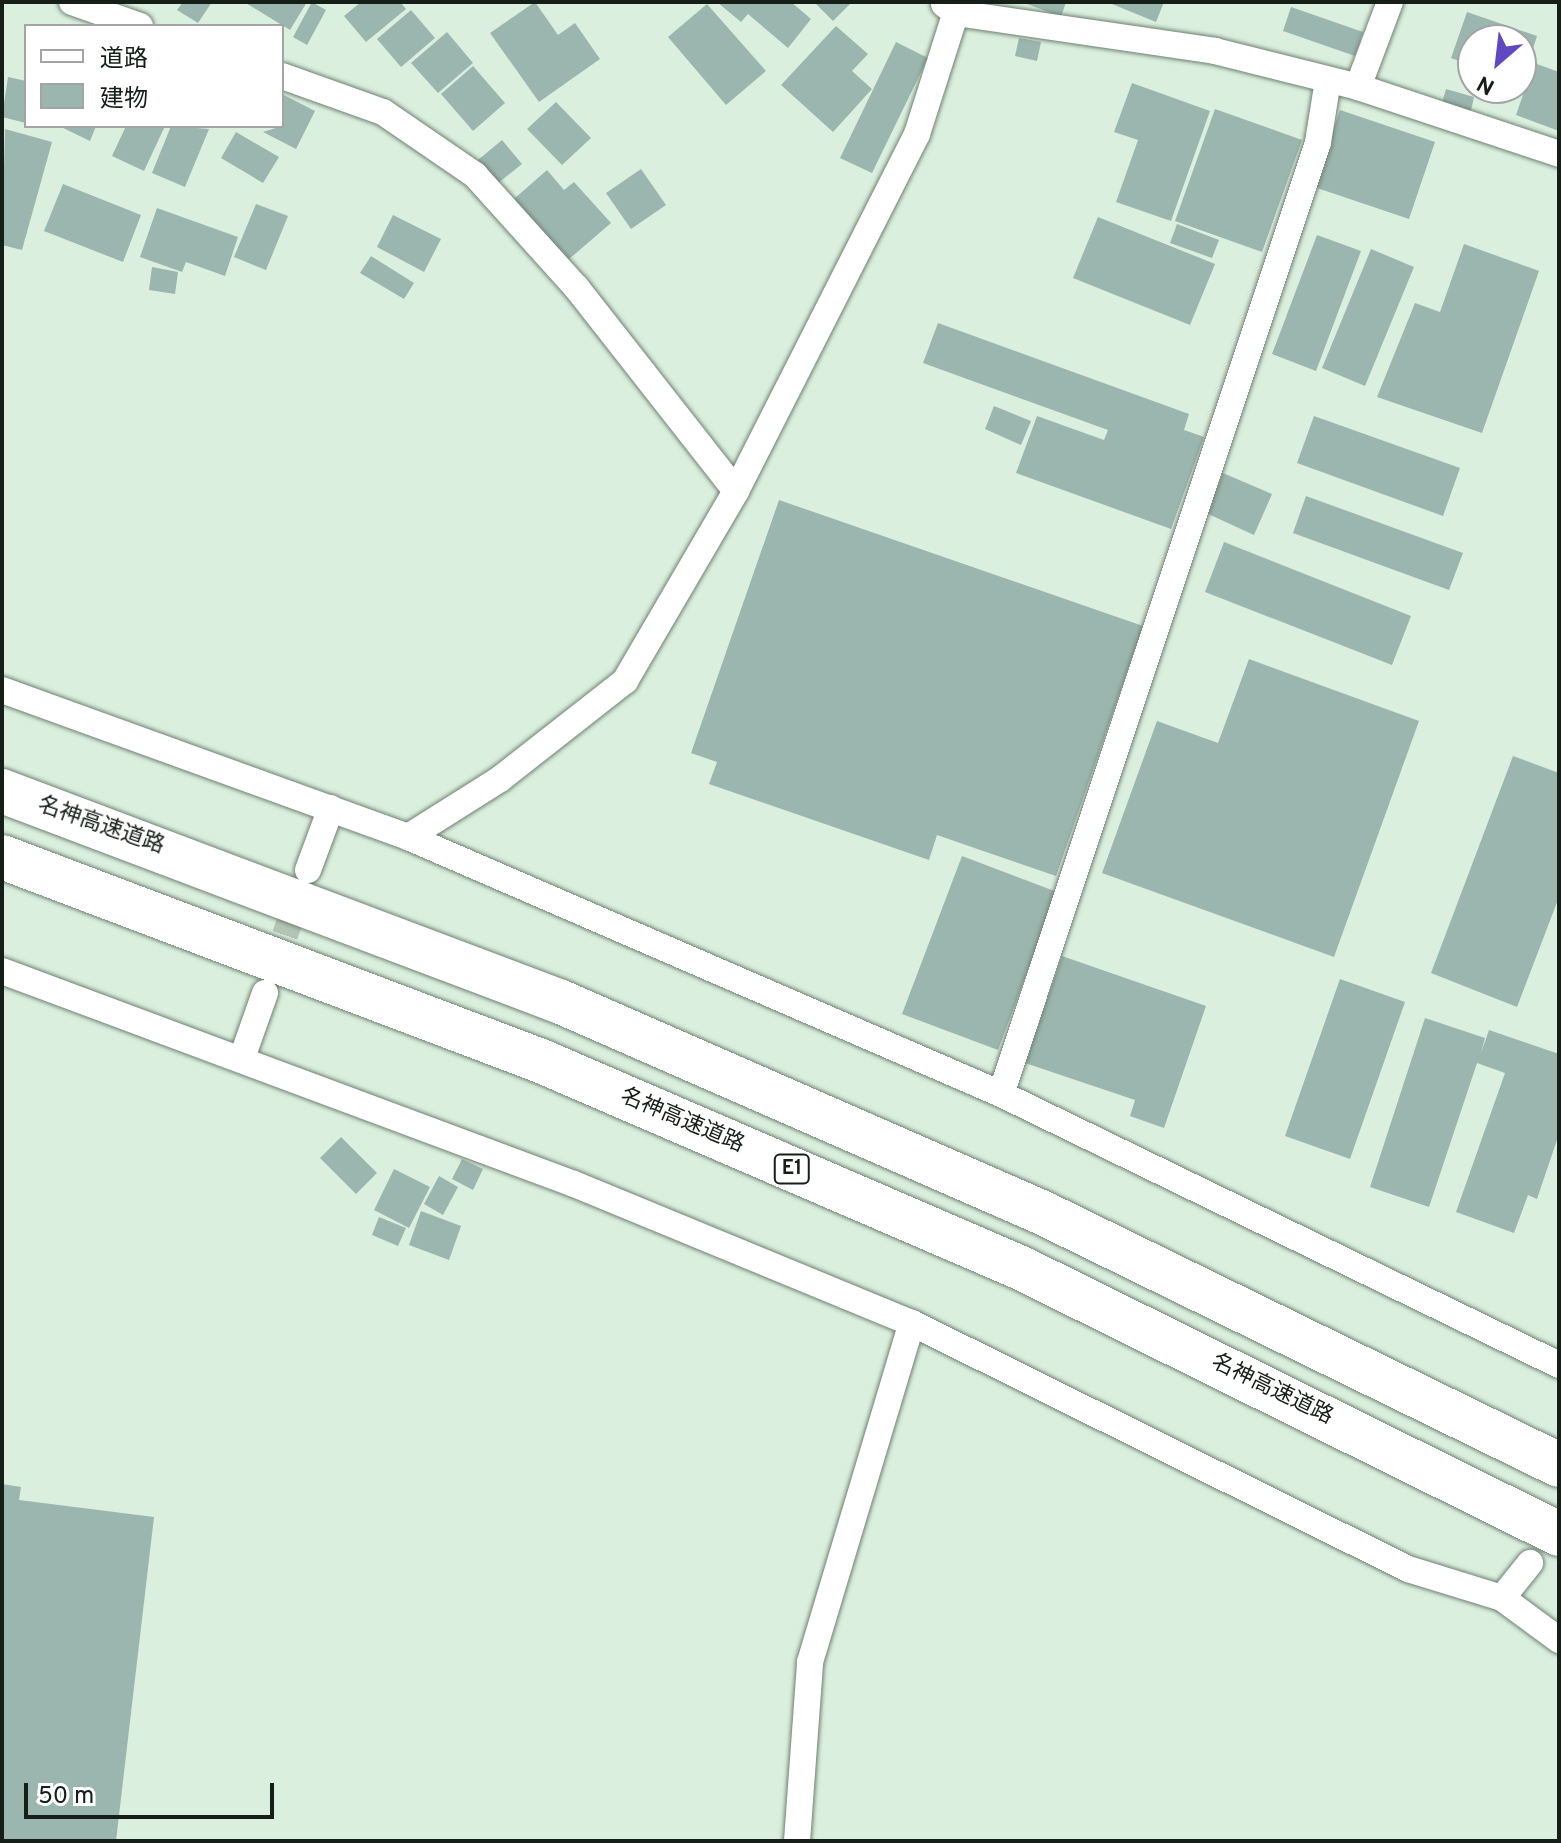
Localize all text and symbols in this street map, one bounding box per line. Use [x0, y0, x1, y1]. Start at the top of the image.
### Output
legend [24, 24, 284, 128]
north arrow [1457, 24, 1537, 104]
text: 道路 [100, 45, 148, 75]
text: N [1473, 68, 1500, 99]
text: 建物 [100, 85, 148, 115]
street label: 名神高速道路 [34, 792, 168, 860]
street label: 名神高速道路 [616, 1083, 748, 1159]
road number: E1 [772, 1153, 812, 1185]
street label: 名神高速道路 [1207, 1349, 1337, 1431]
scale bar [28, 1767, 278, 1817]
text: 50 m [38, 1782, 94, 1812]

